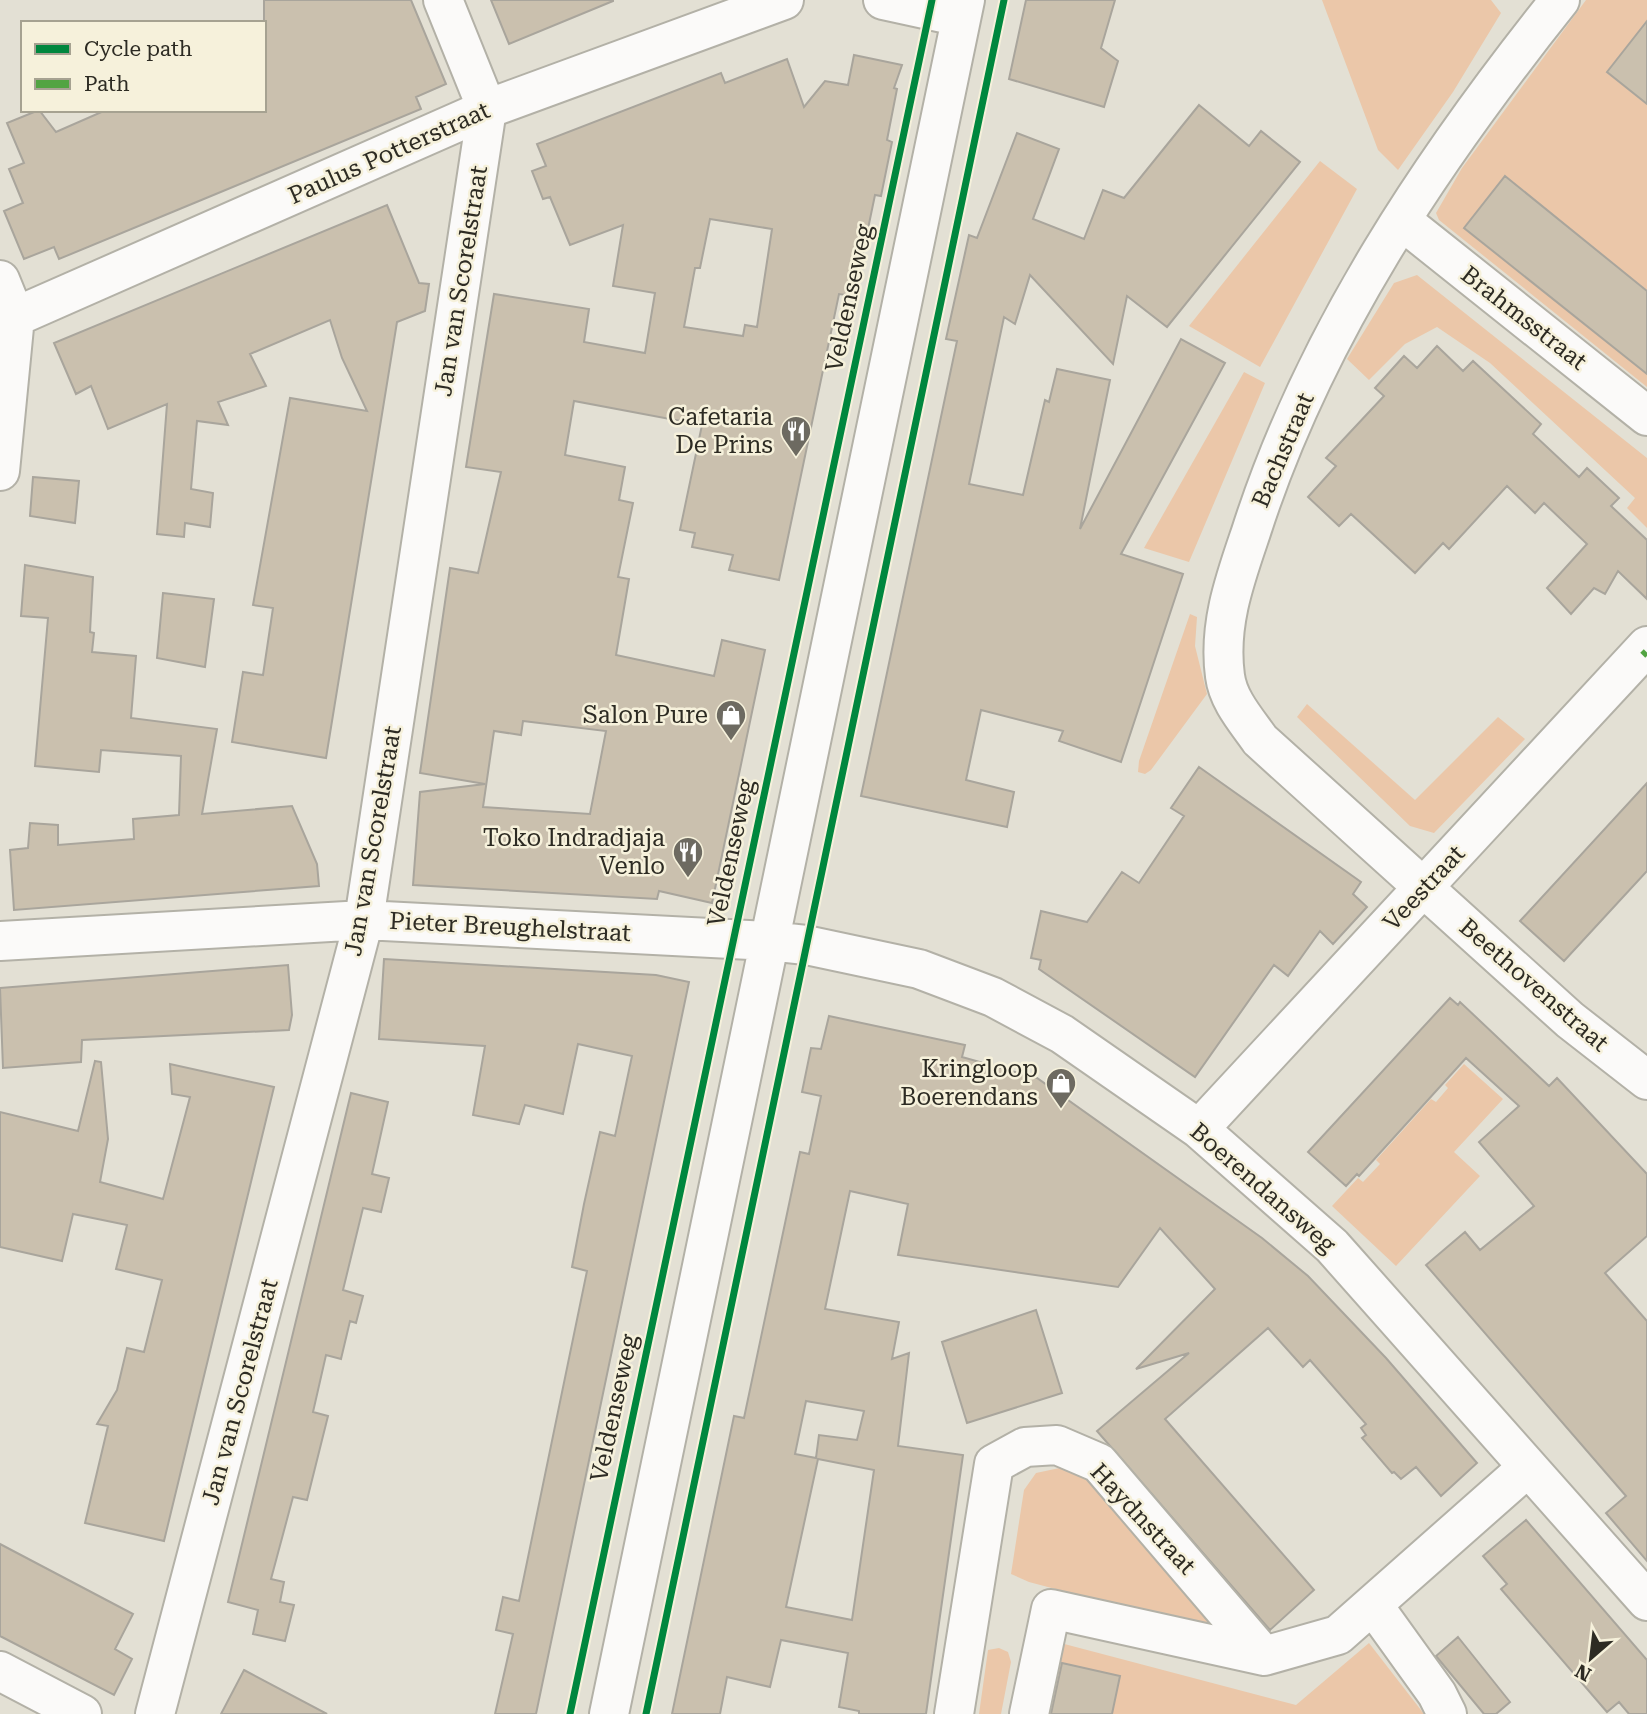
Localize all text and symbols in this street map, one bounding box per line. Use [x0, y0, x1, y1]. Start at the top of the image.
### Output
legend [21, 21, 266, 112]
text: Cycle path [84, 37, 193, 61]
text: Path [84, 72, 130, 96]
street label: Paulus Potterstraat [284, 96, 494, 210]
street label: Jan van Scorelstraat [429, 164, 493, 398]
street label: Veldenseweg [820, 221, 878, 374]
street label: Brahmsstraat [1456, 260, 1592, 376]
street label: Bachstraat [1246, 388, 1320, 512]
place label: Cafetaria De Prins [668, 403, 773, 459]
restaurant icon: Cafetaria De Prins [779, 414, 813, 458]
shop icon: Salon Pure [714, 698, 748, 742]
place label: Salon Pure [583, 701, 708, 729]
street label: Jan van Scorelstraat [339, 724, 407, 958]
street label: Veldenseweg [702, 776, 760, 929]
place label: Toko Indradjaja Venlo [483, 824, 665, 880]
restaurant icon: Toko Indradjaja Venlo [671, 835, 705, 879]
street label: Veestraat [1377, 840, 1471, 936]
street label: Pieter Breughelstraat [388, 907, 632, 947]
street label: Beethovenstraat [1454, 913, 1614, 1057]
place label: Kringloop Boerendans [900, 1055, 1038, 1111]
shop icon: Kringloop Boerendans [1044, 1066, 1078, 1110]
street label: Boerendansweg [1185, 1117, 1342, 1259]
street label: Jan van Scorelstraat [196, 1276, 284, 1508]
street label: Veldenseweg [585, 1331, 643, 1484]
street label: Haydnstraat [1085, 1458, 1201, 1580]
north arrow [1556, 1623, 1626, 1693]
text: N [1571, 1659, 1595, 1686]

